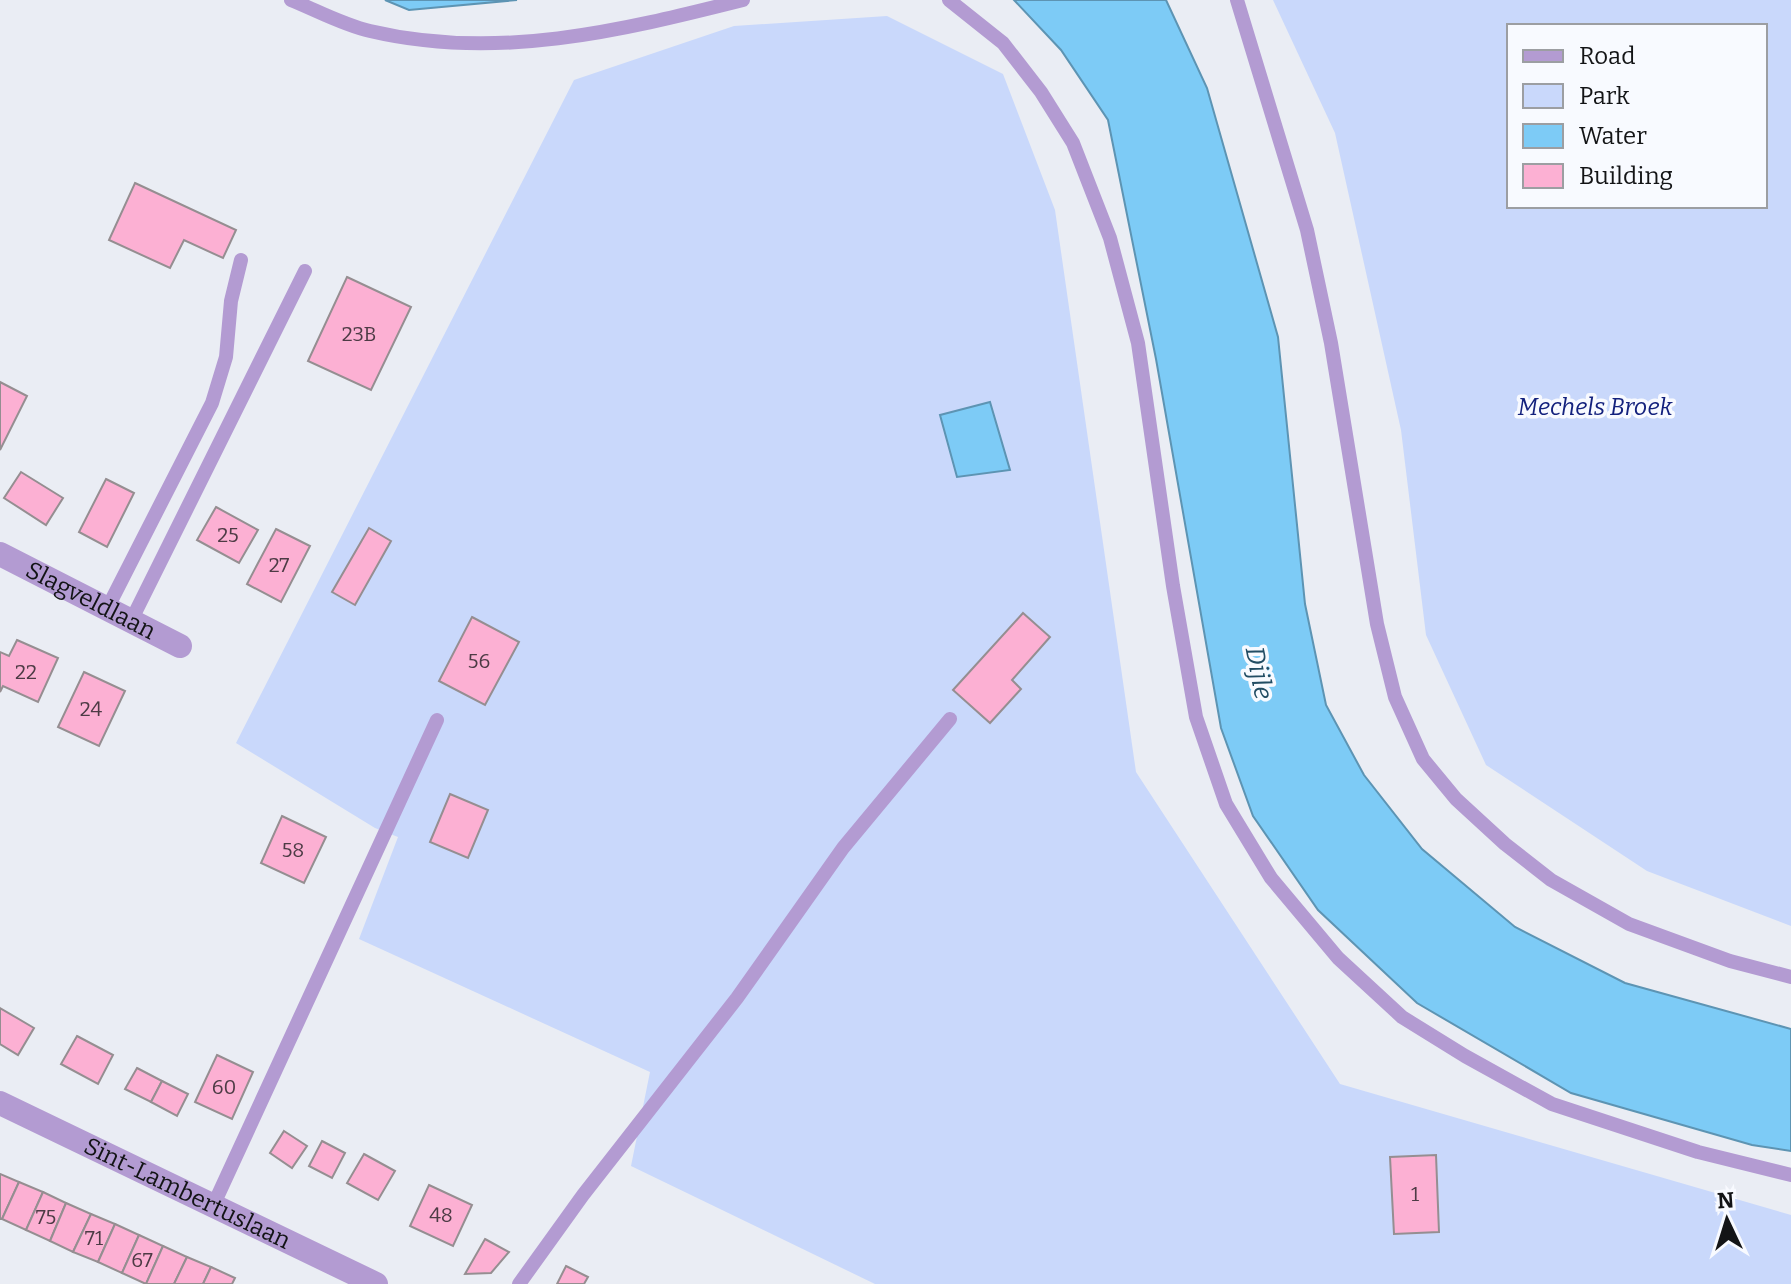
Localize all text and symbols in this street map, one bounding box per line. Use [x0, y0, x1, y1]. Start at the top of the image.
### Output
legend [1507, 24, 1767, 208]
text: Road [1579, 42, 1635, 70]
text: Park [1579, 82, 1630, 110]
text: Water [1579, 122, 1647, 150]
text: Building [1579, 162, 1673, 190]
house number: 23B [342, 322, 376, 346]
park label: Mechels Broek [1518, 393, 1673, 421]
house number: 25 [217, 523, 239, 547]
house number: 27 [269, 553, 289, 577]
street label: Slagveldlaan [21, 556, 160, 645]
water label: Dijle [1239, 644, 1279, 702]
house number: 56 [468, 649, 490, 673]
house number: 22 [15, 660, 37, 684]
house number: 24 [80, 697, 103, 721]
house number: 58 [282, 838, 304, 862]
house number: 60 [212, 1075, 236, 1099]
street label: Sint-Lambertuslaan [80, 1132, 295, 1255]
north arrow [1687, 1180, 1767, 1260]
house number: 1 [1411, 1182, 1419, 1206]
text: N [1716, 1186, 1735, 1215]
house number: 48 [429, 1203, 453, 1227]
house number: 75 [36, 1205, 56, 1229]
house number: 71 [85, 1226, 103, 1250]
house number: 67 [131, 1248, 153, 1272]

